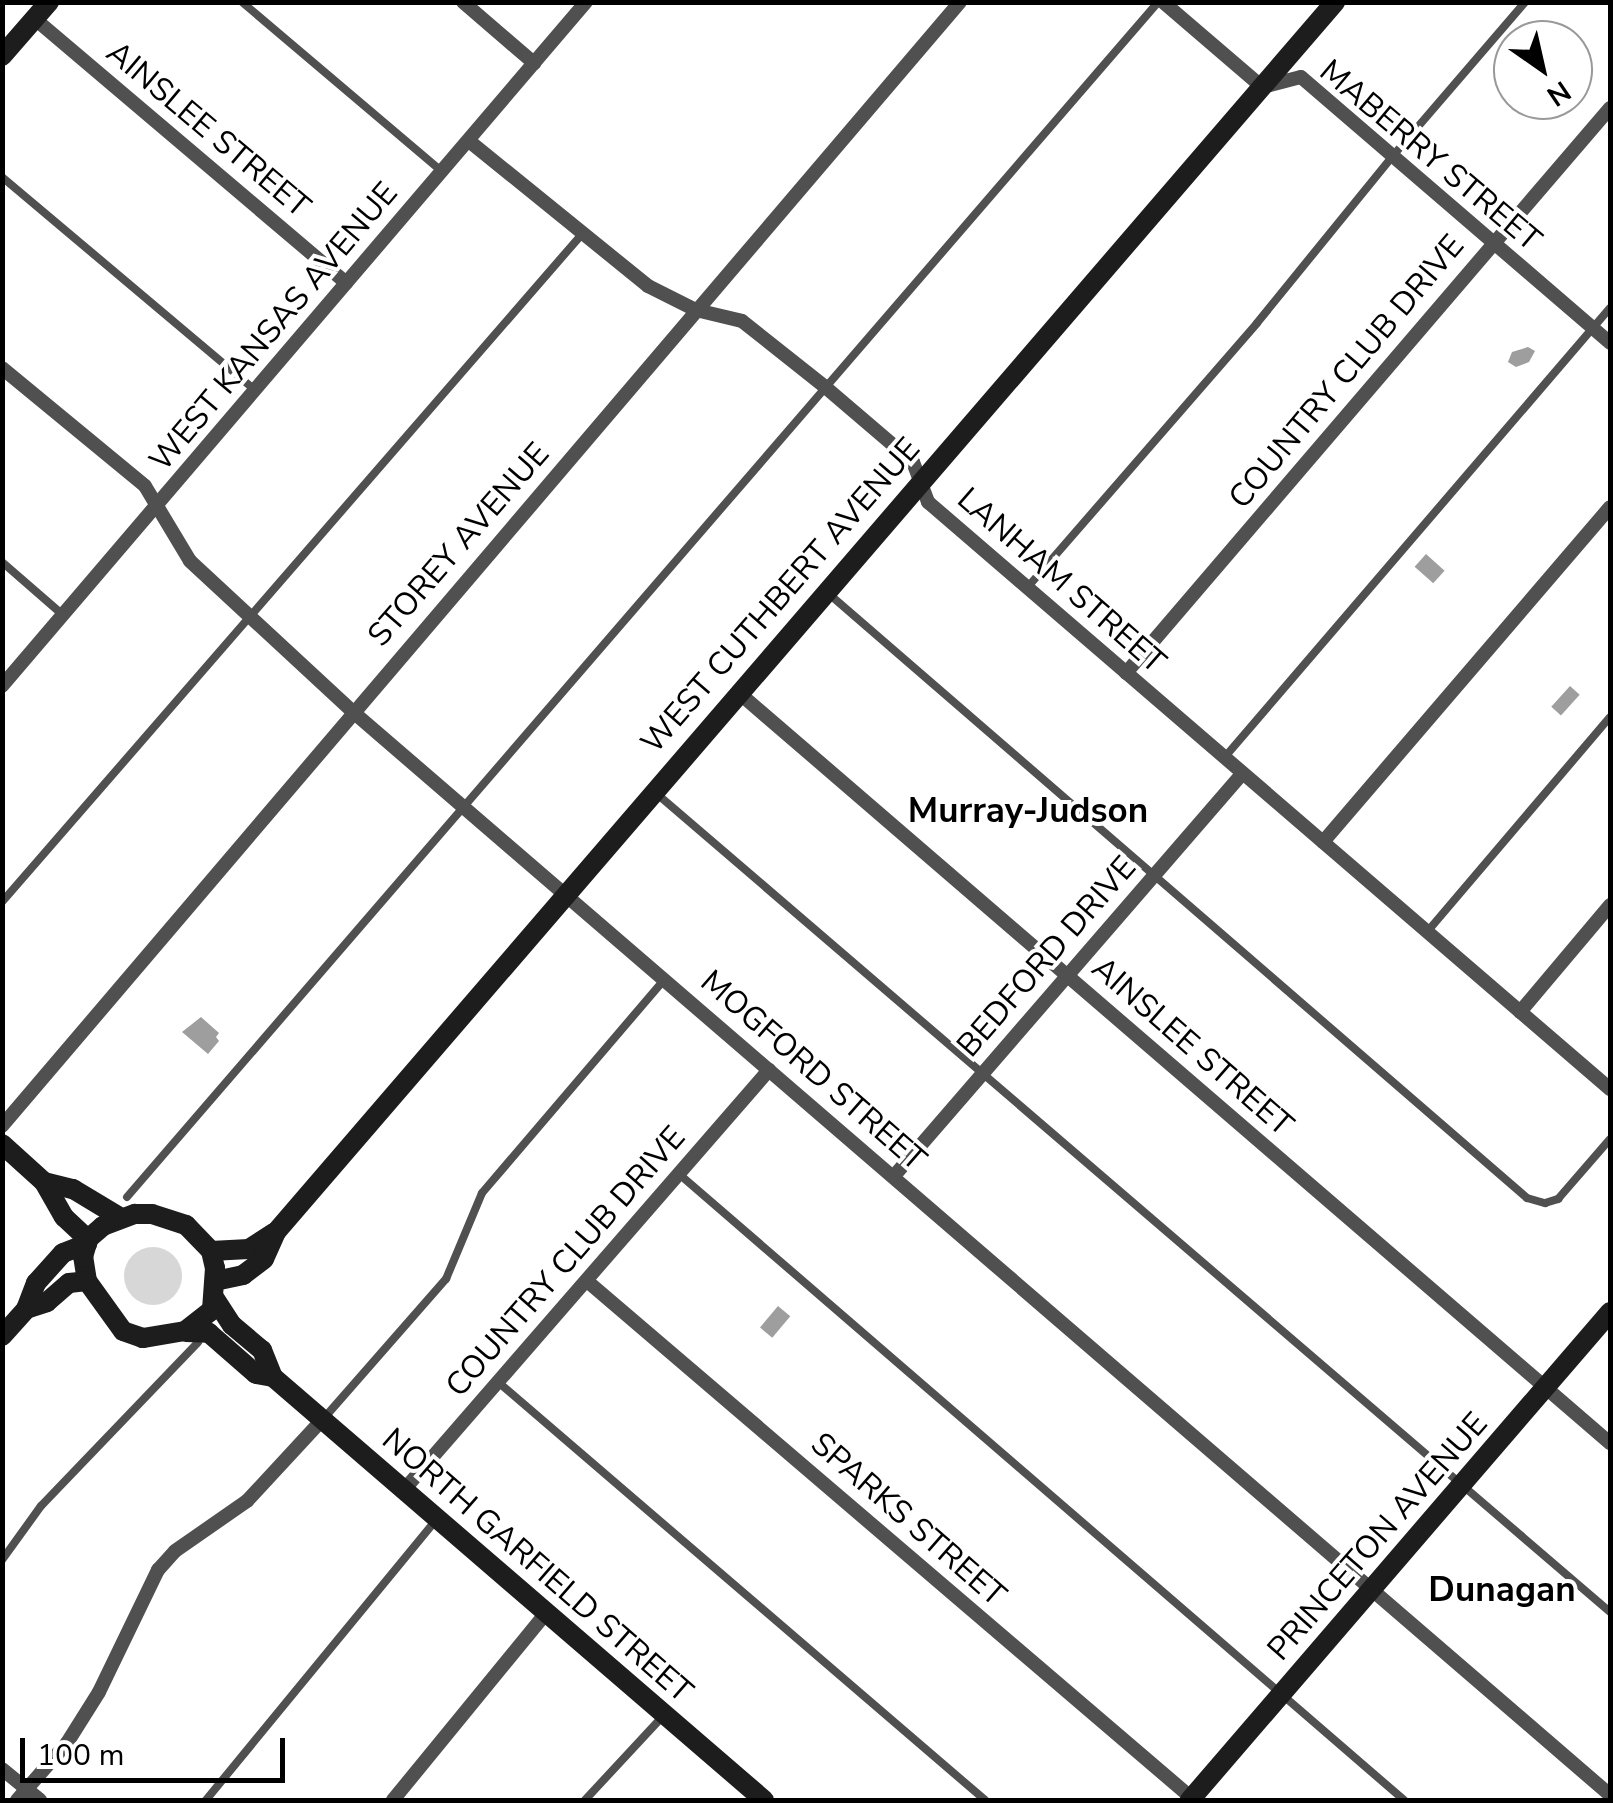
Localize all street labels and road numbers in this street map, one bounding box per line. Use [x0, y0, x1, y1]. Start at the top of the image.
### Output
street label: AINSLEE STREET [98, 34, 318, 226]
street label: MABERRY STREET [1312, 52, 1548, 260]
street label: WEST KANSAS AVENUE [142, 175, 406, 479]
street label: COUNTRY CLUB DRIVE [1221, 227, 1473, 517]
street label: WEST CUTHBERT AVENUE [634, 431, 928, 761]
street label: STOREY AVENUE [360, 436, 558, 654]
street label: LANHAM STREET [949, 480, 1173, 682]
street label: BEDFORD DRIVE [950, 849, 1144, 1065]
street label: AINSLEE STREET [1084, 949, 1300, 1145]
street label: MOGFORD STREET [692, 963, 934, 1179]
street label: COUNTRY CLUB DRIVE [438, 1119, 694, 1405]
street label: PRINCETON AVENUE [1260, 1405, 1496, 1669]
street label: NORTH GARFIELD STREET [374, 1421, 700, 1711]
street label: SPARKS STREET [803, 1425, 1013, 1615]

